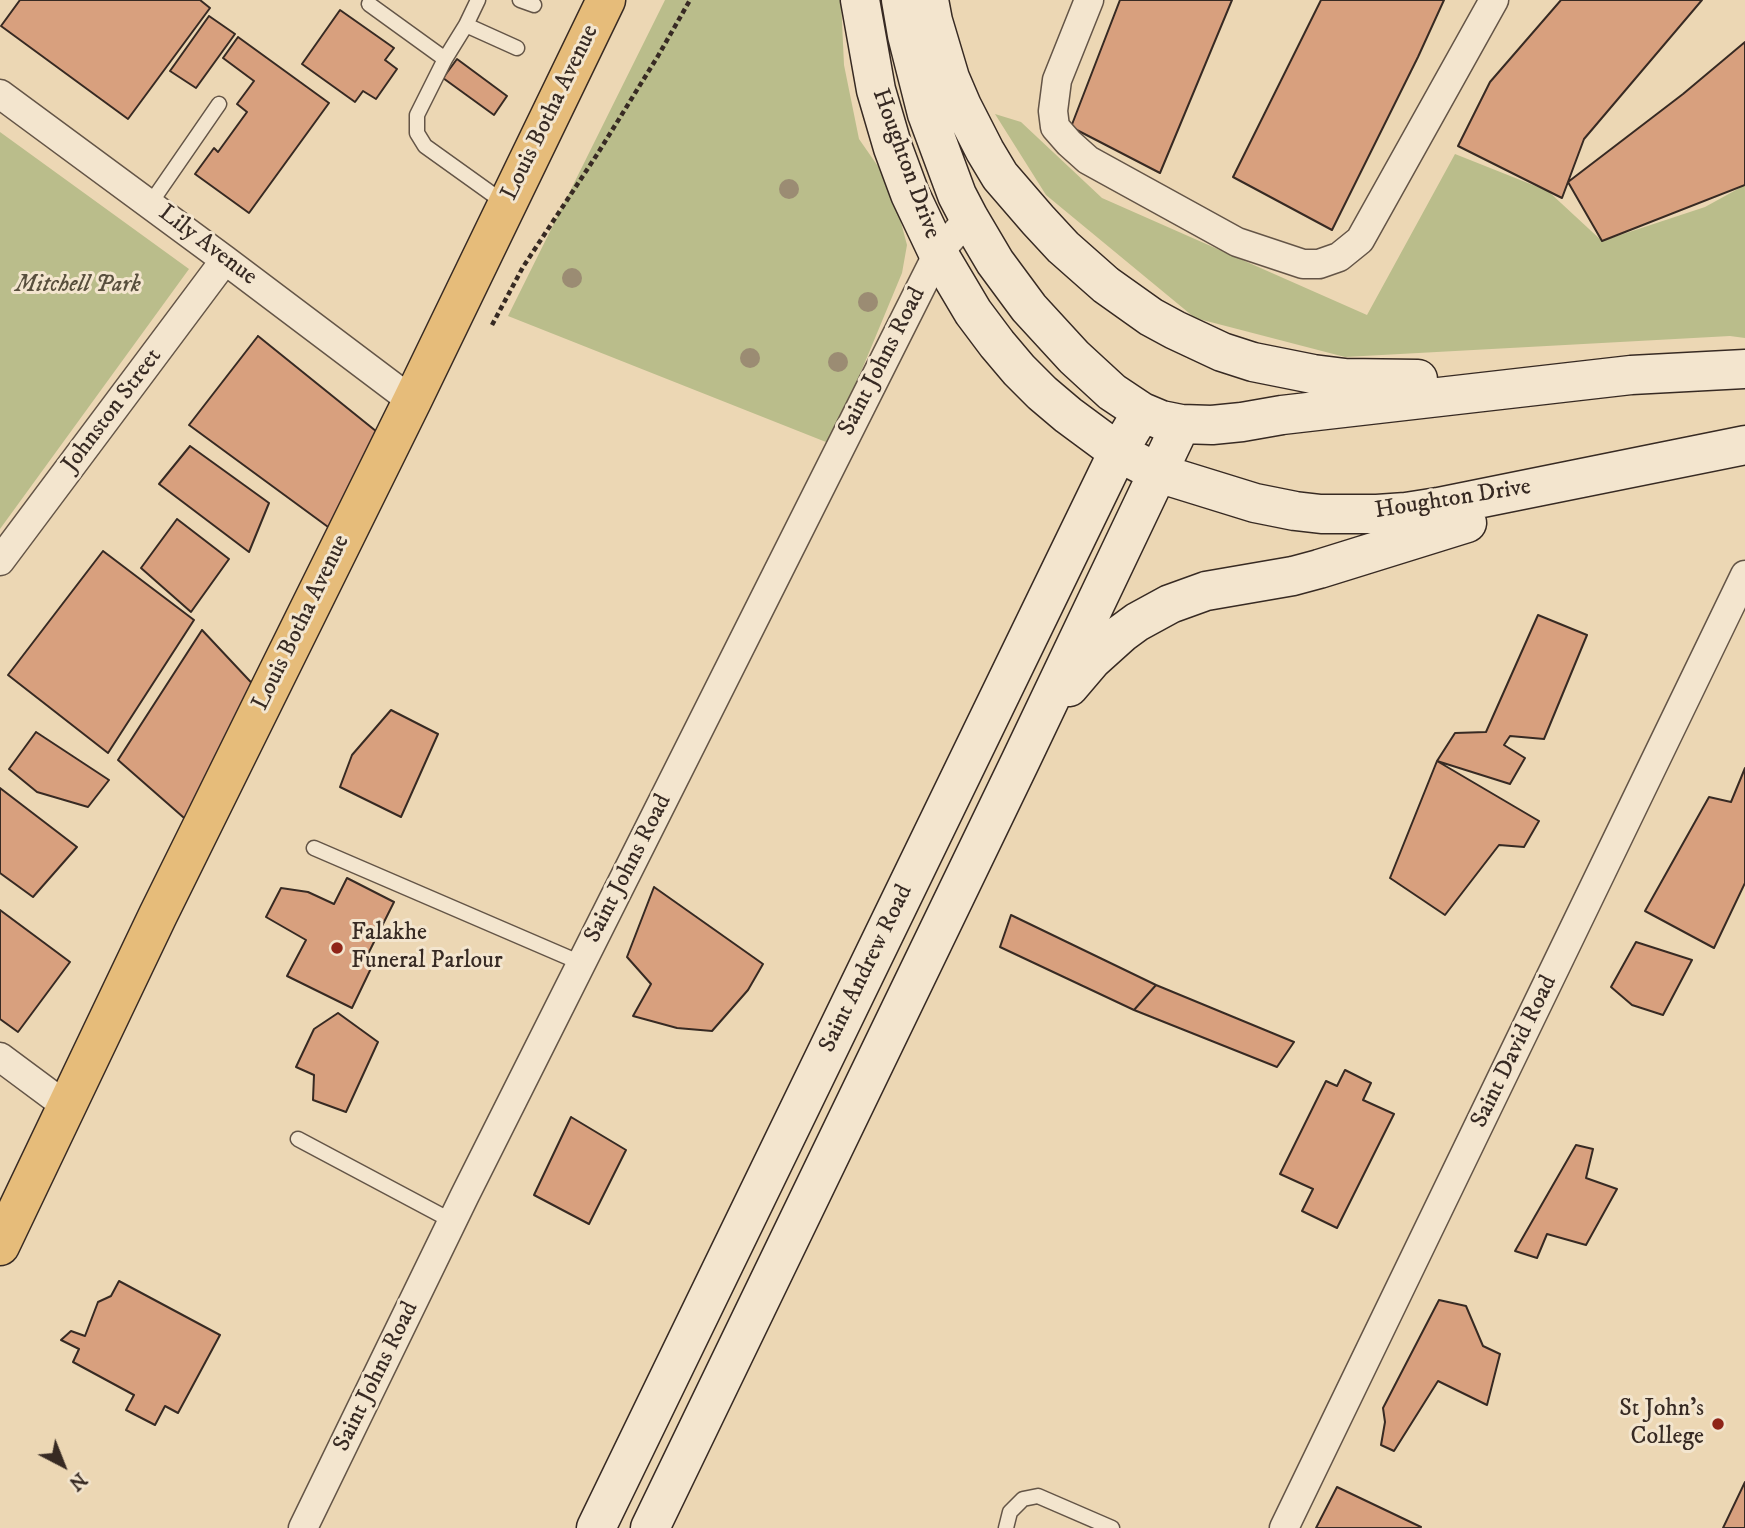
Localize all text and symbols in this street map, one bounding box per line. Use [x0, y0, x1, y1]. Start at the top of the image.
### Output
street label: Louis Botha Avenue [496, 21, 606, 205]
street label: Houghton Drive [865, 85, 945, 243]
street label: Lily Avenue [152, 200, 262, 292]
park label: Mitchell Park [15, 272, 141, 300]
street label: Saint Johns Road [833, 283, 933, 441]
street label: Johnston Street [57, 343, 169, 479]
street label: Houghton Drive [1373, 473, 1533, 527]
street label: Louis Botha Avenue [247, 531, 357, 715]
street label: Saint Johns Road [579, 790, 679, 948]
street label: Saint Andrew Road [814, 880, 920, 1058]
place label: Falakhe Funeral Parlour [351, 920, 503, 976]
marker: Falakhe Funeral Parlour [329, 940, 345, 956]
street label: Saint David Road [1466, 971, 1564, 1133]
street label: Saint Johns Road [328, 1297, 426, 1457]
place label: St John's College [1619, 1396, 1704, 1452]
marker: St John's College [1710, 1416, 1726, 1432]
north arrow [28, 1430, 98, 1500]
text: N [64, 1467, 91, 1495]

